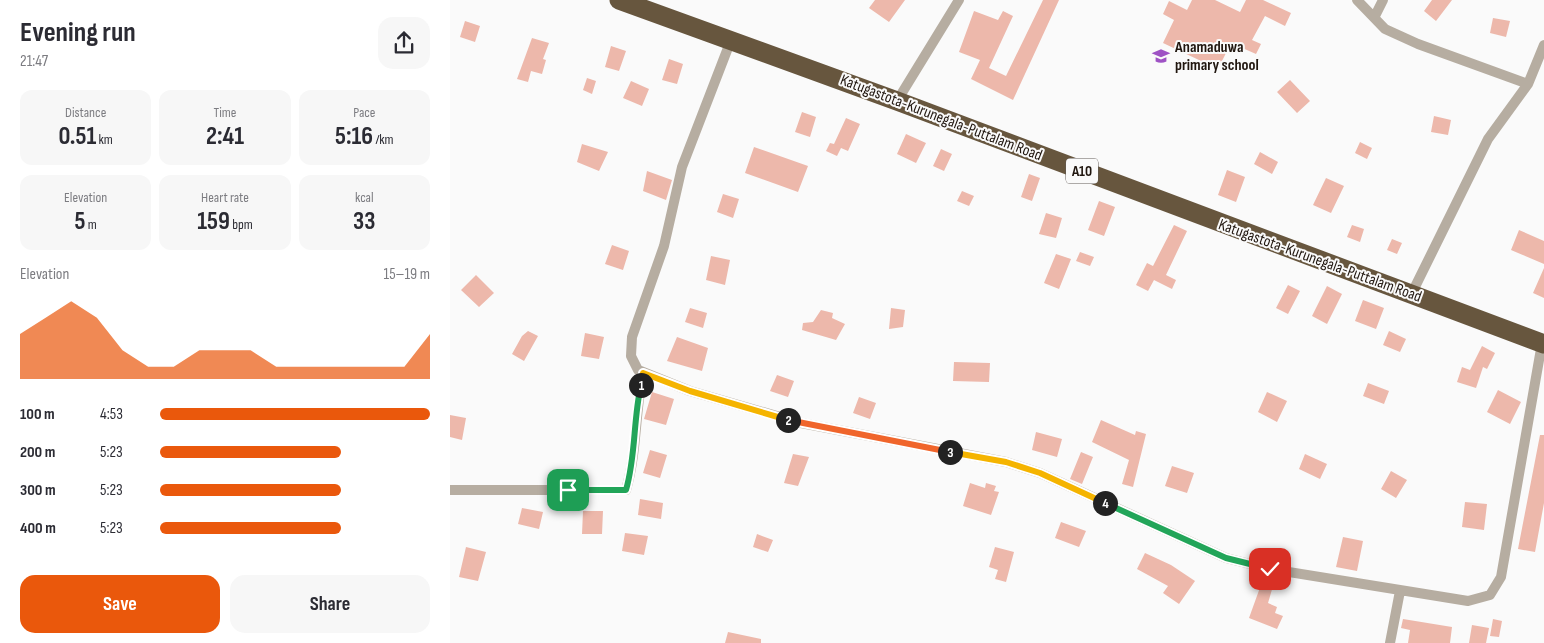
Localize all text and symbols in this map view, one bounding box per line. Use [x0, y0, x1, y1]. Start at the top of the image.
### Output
text: Evening run [20, 16, 136, 49]
button: share [378, 17, 430, 69]
place label: Anamaduwa primary school [1174, 38, 1259, 75]
school or university icon: Anamaduwa primary school [1151, 46, 1171, 66]
text: 21:47 [20, 52, 48, 71]
street label: Katugastota-Kurunegala-Puttalam Road [837, 71, 1045, 165]
text: Distance [65, 104, 106, 121]
text: Time [214, 104, 236, 121]
text: Pace [353, 104, 375, 121]
text: 0.51 [58, 121, 96, 152]
text: 2:41 [206, 121, 244, 152]
text: 5:16 [335, 121, 373, 152]
text: km [96, 131, 113, 148]
text: /km [373, 131, 394, 148]
road number: A10 [1066, 158, 1098, 184]
text: Elevation [64, 189, 107, 206]
text: Heart rate [201, 189, 249, 206]
text: kcal [355, 189, 374, 206]
text: 5 [75, 206, 86, 237]
text: 159 [197, 206, 230, 237]
text: 33 [353, 206, 376, 237]
street label: Katugastota-Kurunegala-Puttalam Road [1216, 215, 1424, 307]
text: m [86, 216, 97, 233]
text: bpm [230, 216, 253, 233]
text: Elevation [20, 265, 69, 284]
text: 15–19 m [384, 265, 430, 284]
pin: 1 [628, 372, 654, 398]
text: 1 [639, 377, 644, 394]
text: 100 m [20, 405, 55, 424]
text: 4:53 [100, 405, 123, 424]
pin: 2 [776, 408, 800, 432]
text: 2 [785, 412, 792, 429]
pin: 3 [938, 440, 962, 464]
text: 200 m [20, 443, 55, 462]
text: 5:23 [100, 443, 123, 462]
text: 3 [947, 444, 954, 461]
pin [547, 469, 589, 511]
icon: arrive [554, 476, 582, 504]
text: 300 m [20, 481, 56, 500]
text: 5:23 [100, 481, 123, 500]
pin: 4 [1092, 490, 1118, 516]
text: 4 [1102, 495, 1109, 512]
text: 400 m [20, 519, 56, 538]
text: 5:23 [100, 519, 123, 538]
pin [1249, 548, 1291, 590]
icon: check [1256, 555, 1284, 583]
button: Save [20, 575, 220, 633]
button: Share [230, 575, 430, 633]

